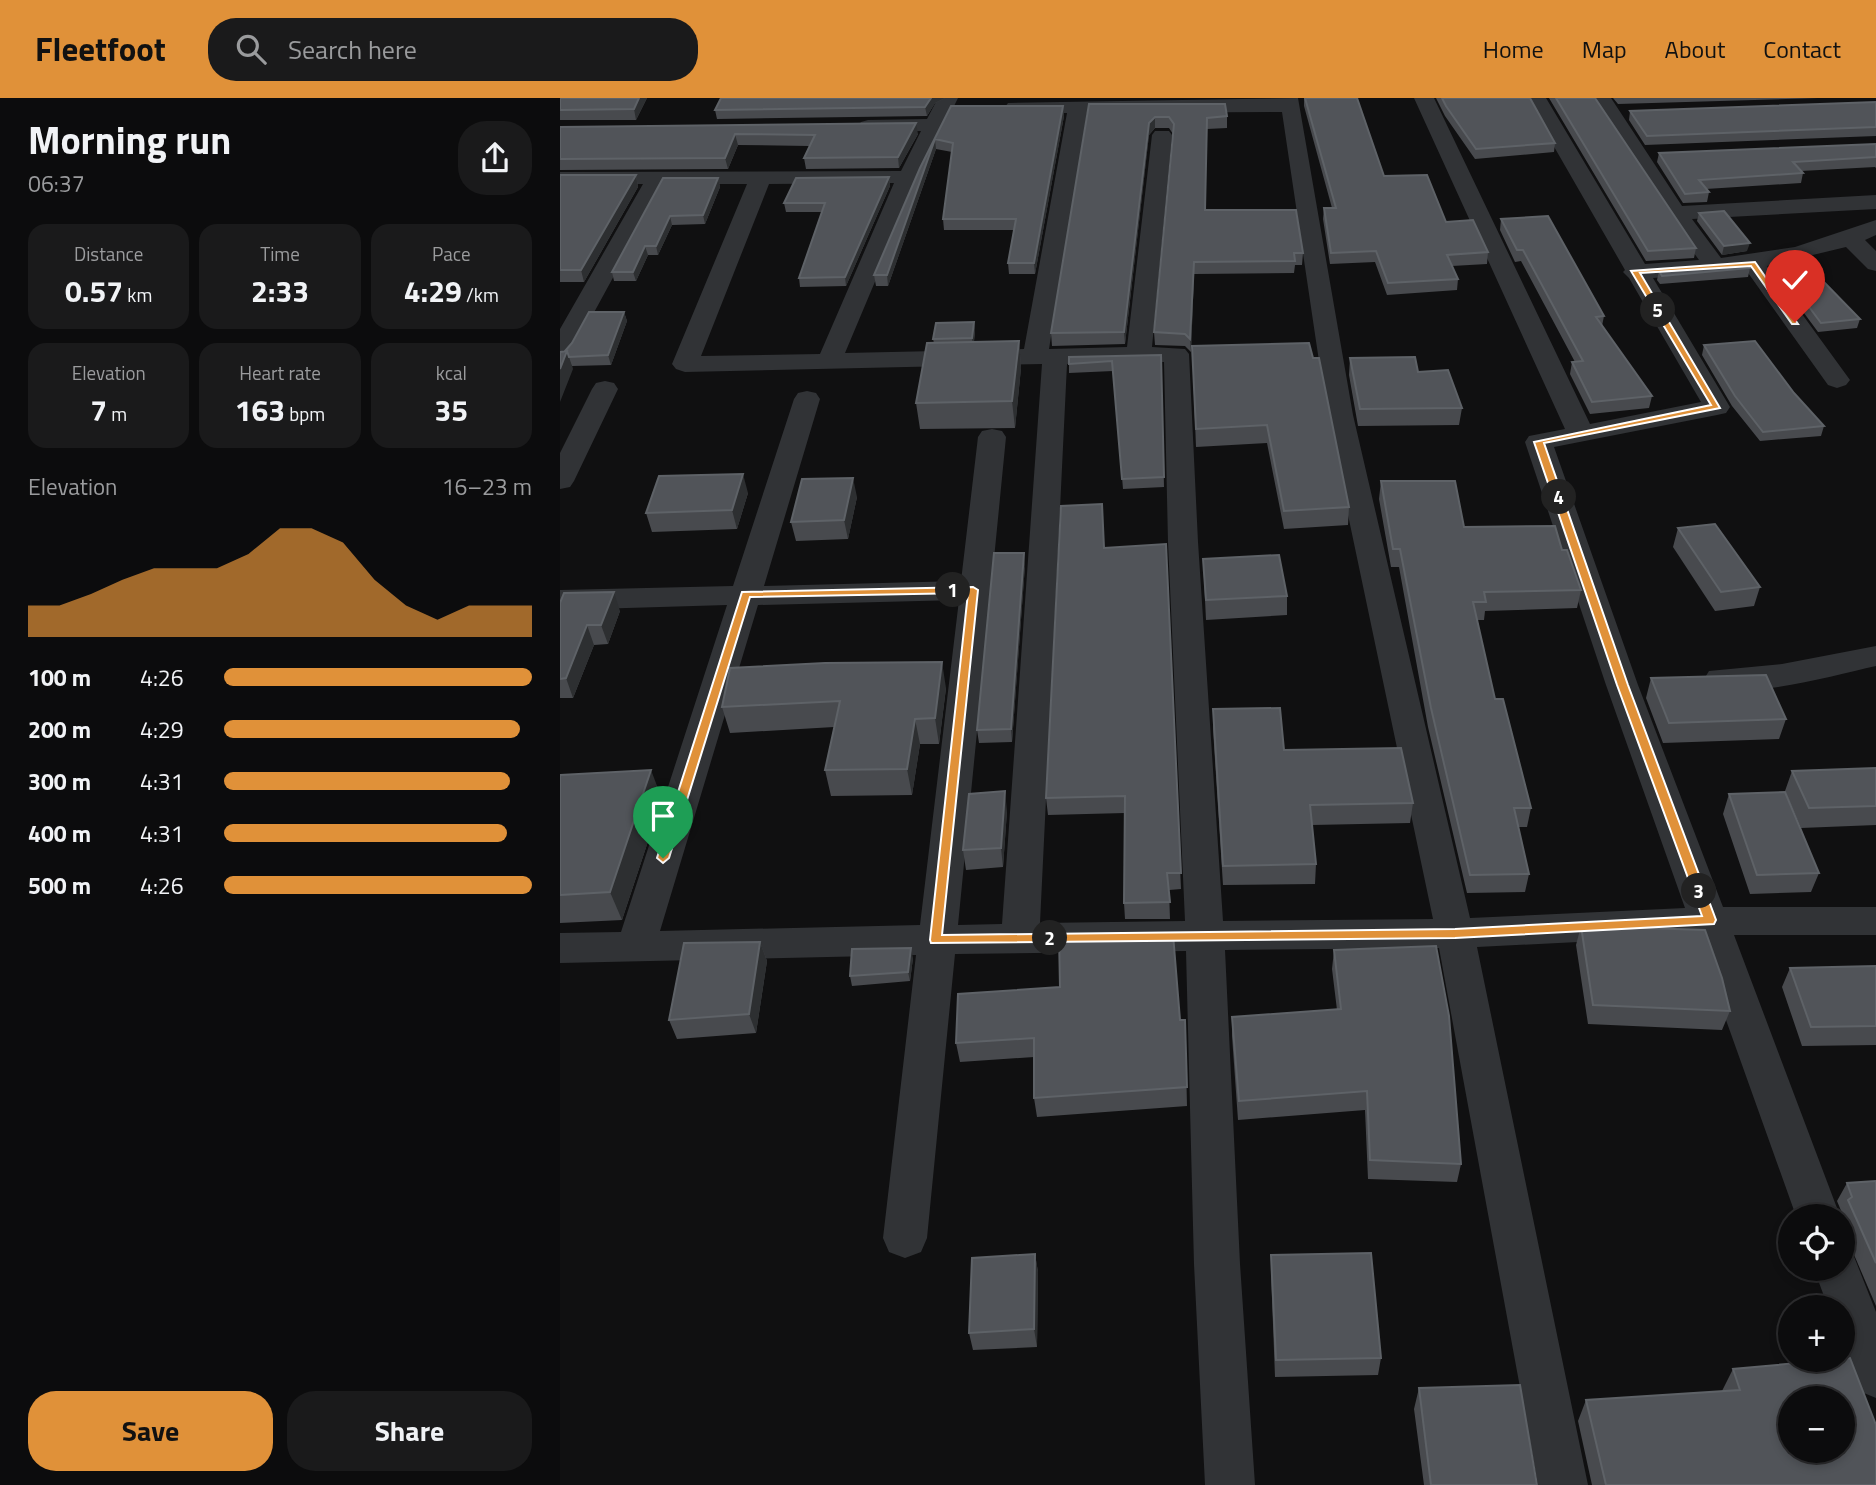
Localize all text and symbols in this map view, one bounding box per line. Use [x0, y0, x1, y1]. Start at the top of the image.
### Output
search box [208, 18, 698, 81]
text: Fleetfoot [35, 24, 166, 74]
icon: search [232, 30, 270, 68]
text: Search here [288, 30, 417, 69]
text: Home [1483, 31, 1544, 67]
text: Map [1582, 31, 1627, 67]
text: About [1665, 31, 1725, 67]
text: Contact [1763, 31, 1841, 67]
text: Morning run [28, 111, 231, 169]
button: share [458, 121, 532, 195]
text: 06:37 [28, 166, 85, 201]
text: Distance [74, 239, 143, 268]
text: Time [260, 239, 300, 268]
text: Pace [432, 239, 471, 268]
pin [1765, 250, 1825, 322]
icon: check [1776, 261, 1814, 299]
text: 0.57 [65, 268, 123, 314]
text: 2:33 [251, 268, 309, 314]
text: 4:29 [404, 268, 462, 314]
text: km [123, 280, 152, 309]
text: /km [462, 280, 499, 309]
pin: 5 [1640, 292, 1676, 328]
text: 5 [1652, 295, 1663, 324]
text: Elevation [72, 358, 146, 387]
text: Heart rate [239, 358, 321, 387]
text: kcal [436, 358, 467, 387]
text: 7 [90, 387, 107, 433]
text: 163 [235, 387, 285, 433]
text: 35 [435, 387, 468, 433]
text: m [107, 399, 127, 428]
text: bpm [285, 399, 325, 428]
text: Elevation [28, 469, 117, 504]
text: 16–23 m [442, 469, 532, 504]
pin: 4 [1542, 480, 1576, 514]
text: 4 [1553, 482, 1564, 511]
pin: 1 [936, 573, 970, 608]
text: 1 [947, 575, 958, 604]
text: 100 m [28, 660, 91, 695]
text: 4:26 [140, 660, 184, 695]
text: 200 m [28, 712, 91, 747]
text: 4:29 [140, 712, 184, 747]
text: 300 m [28, 764, 91, 799]
text: 4:31 [140, 764, 184, 799]
pin [633, 786, 693, 858]
icon: arrive [644, 797, 682, 835]
text: 400 m [28, 816, 91, 851]
text: 4:31 [140, 816, 184, 851]
text: 500 m [28, 868, 91, 903]
text: 4:26 [140, 868, 184, 903]
pin: 3 [1682, 874, 1716, 908]
text: 3 [1693, 876, 1704, 905]
pin: 2 [1032, 920, 1068, 956]
text: 2 [1044, 923, 1055, 952]
map controls [1778, 1204, 1855, 1463]
button: locate [1778, 1204, 1855, 1281]
button: + [1778, 1295, 1855, 1372]
button: − [1778, 1386, 1855, 1463]
button: Save [28, 1391, 273, 1471]
button: Share [287, 1391, 532, 1471]

